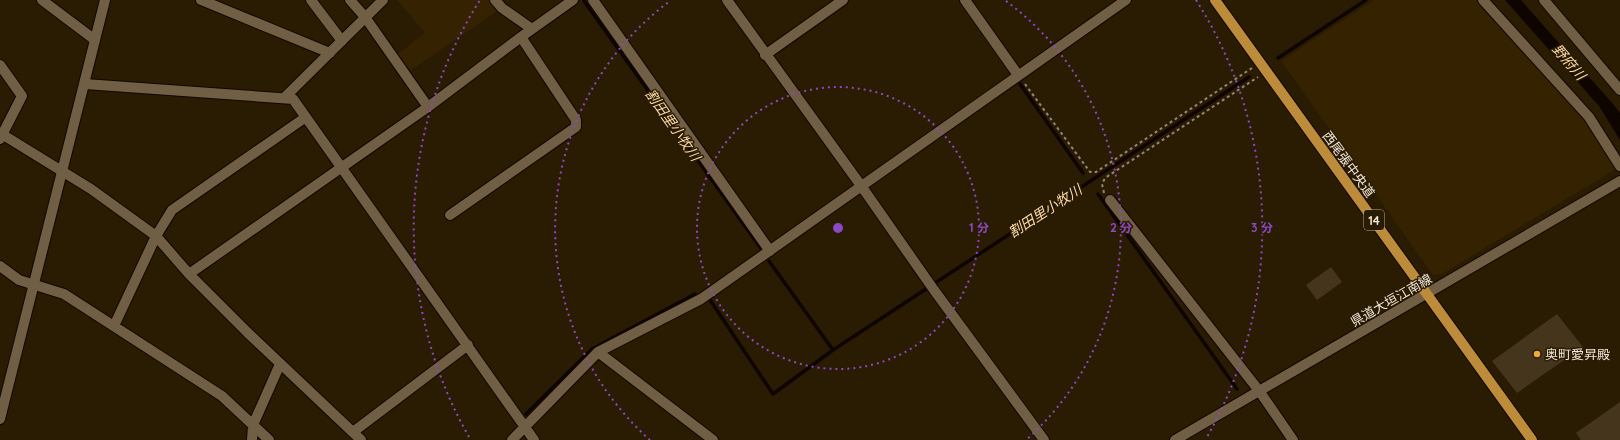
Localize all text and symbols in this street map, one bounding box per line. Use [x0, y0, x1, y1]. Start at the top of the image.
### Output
water label: 野府川 [1548, 40, 1591, 85]
water label: 割田里小牧川 [642, 85, 706, 166]
street label: 西尾張中央道 [1320, 128, 1378, 200]
water label: 割田里小牧川 [1005, 179, 1087, 241]
road number: 14 [1364, 210, 1384, 230]
text: 1 分 [969, 220, 989, 235]
text: 2 分 [1110, 220, 1132, 235]
text: 3 分 [1251, 220, 1273, 235]
centre of rings [831, 221, 845, 235]
street label: 県道大垣江南線 [1348, 270, 1434, 330]
place label: 奥町愛昇殿 [1545, 346, 1610, 362]
marker: 奥町愛昇殿 [1532, 349, 1542, 359]

